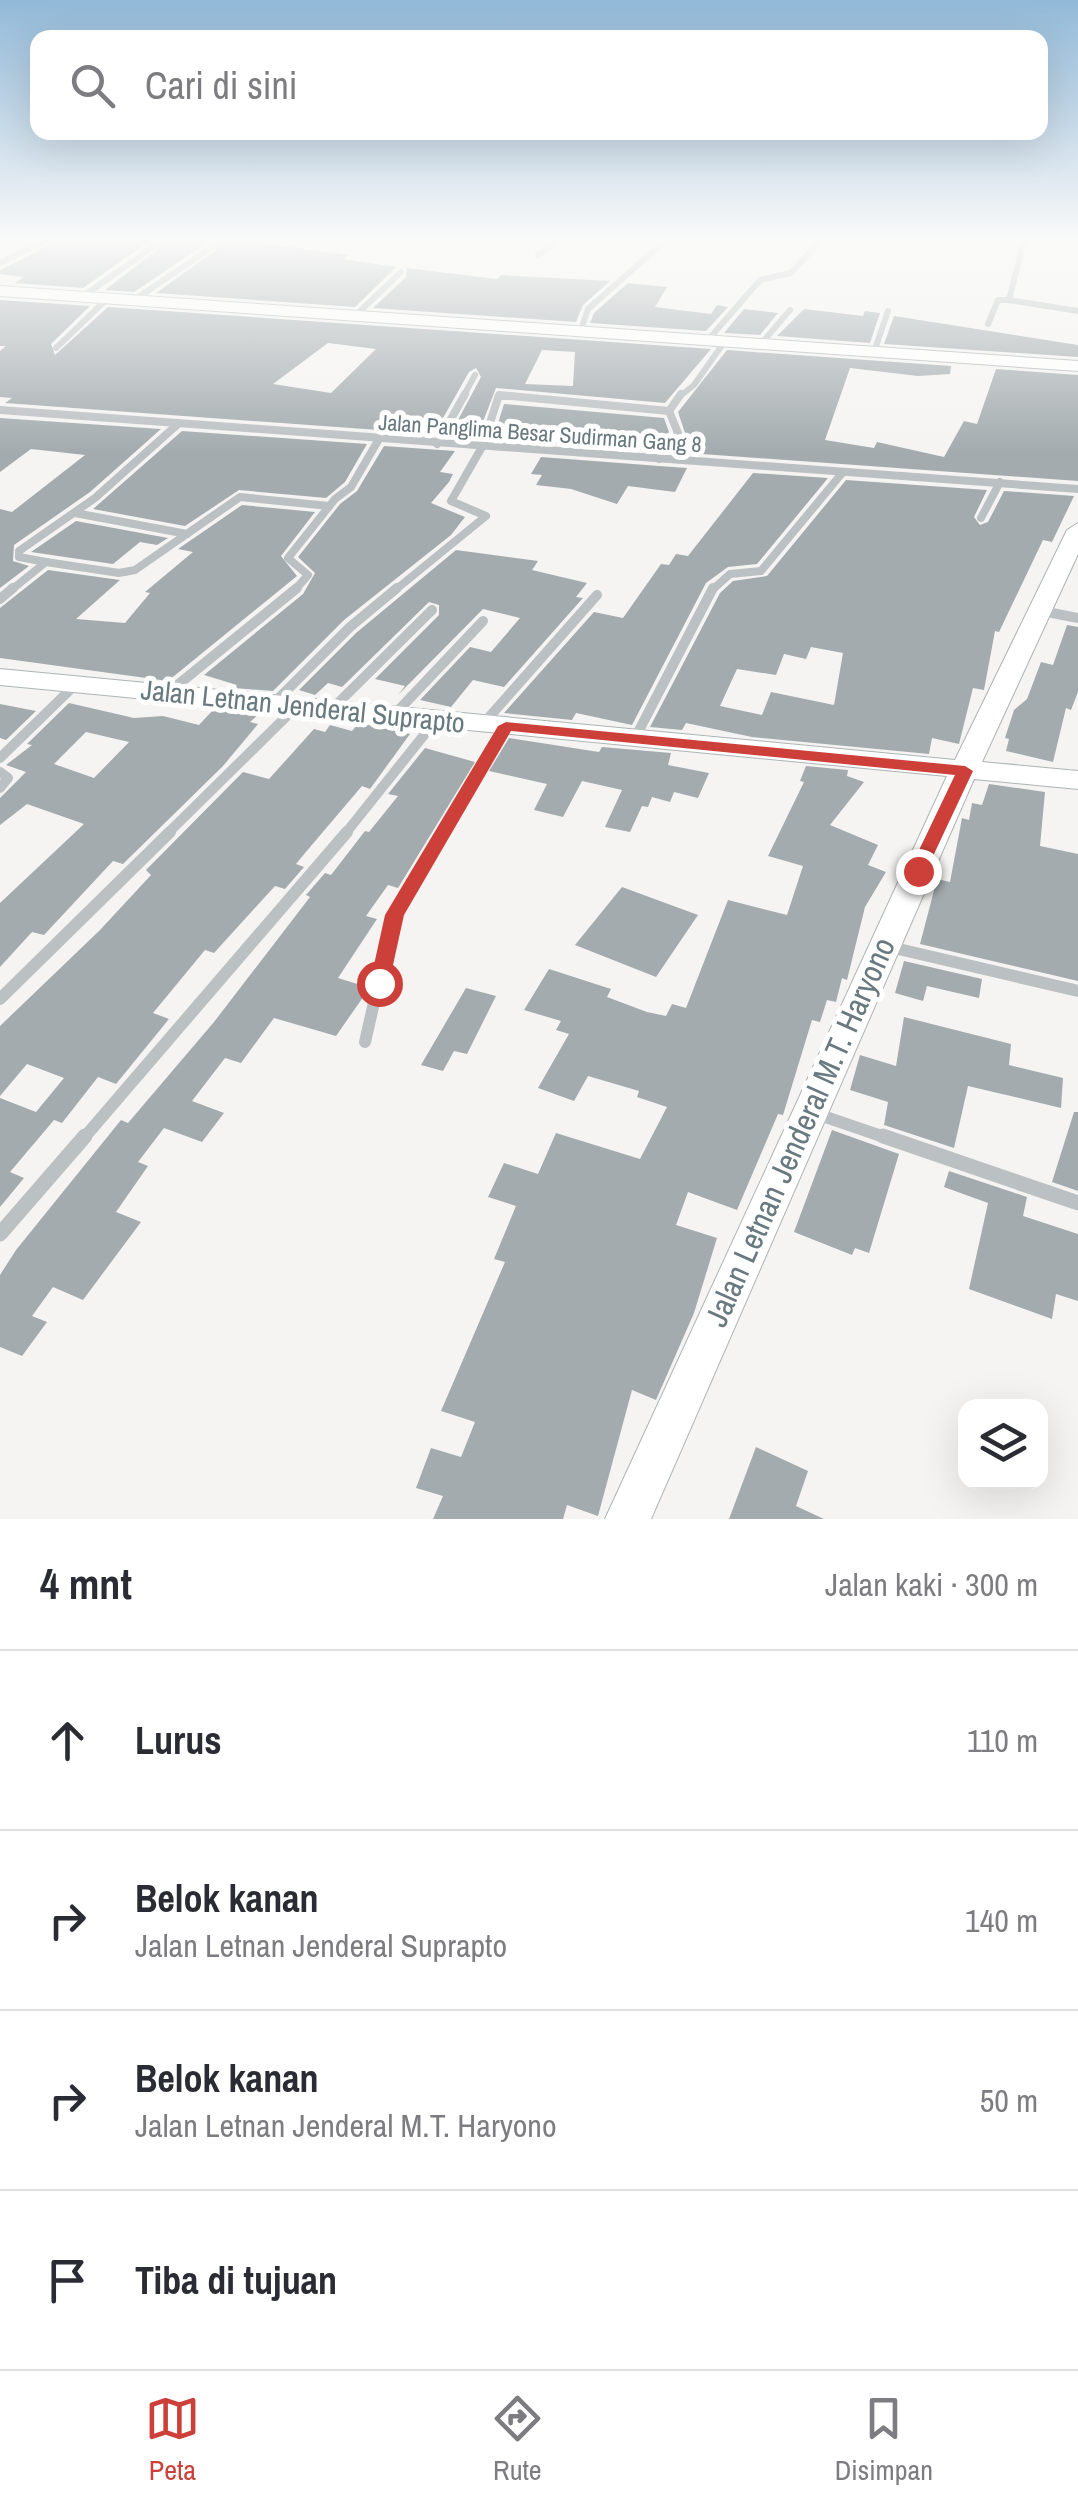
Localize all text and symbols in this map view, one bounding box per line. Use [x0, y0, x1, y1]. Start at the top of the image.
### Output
search box [30, 30, 1048, 140]
icon: search [65, 58, 120, 113]
text: Cari di sini [145, 60, 297, 111]
street label: Jalan Panglima Besar Sudirman Gang 8 [377, 407, 703, 459]
street label: Jalan Letnan Jenderal Suprapto [139, 670, 467, 742]
route end [896, 849, 942, 895]
street label: Jalan Letnan Jenderal M.T. Haryono [694, 931, 905, 1333]
route start [357, 961, 403, 1007]
map controls [958, 1399, 1048, 1489]
button: layers [958, 1399, 1048, 1489]
text: 4 mnt [40, 1556, 132, 1612]
text: Jalan kaki · 300 m [825, 1563, 1038, 1606]
icon: ahead [40, 1713, 95, 1768]
text: Lurus [135, 1715, 222, 1766]
text: 110 m [967, 1719, 1038, 1762]
text: Belok kanan [135, 1873, 319, 1924]
icon: right [40, 1893, 95, 1948]
text: 140 m [965, 1899, 1038, 1942]
text: Jalan Letnan Jenderal Suprapto [135, 1924, 507, 1967]
text: Belok kanan [135, 2053, 319, 2104]
icon: right [40, 2073, 95, 2128]
text: 50 m [980, 2079, 1038, 2122]
text: Jalan Letnan Jenderal M.T. Haryono [135, 2104, 557, 2147]
icon: arrive [40, 2253, 95, 2308]
text: Tiba di tujuan [135, 2255, 337, 2306]
tab: Peta [145, 2391, 200, 2489]
tab: Rute [490, 2391, 545, 2489]
tab: Disimpan [835, 2391, 933, 2489]

